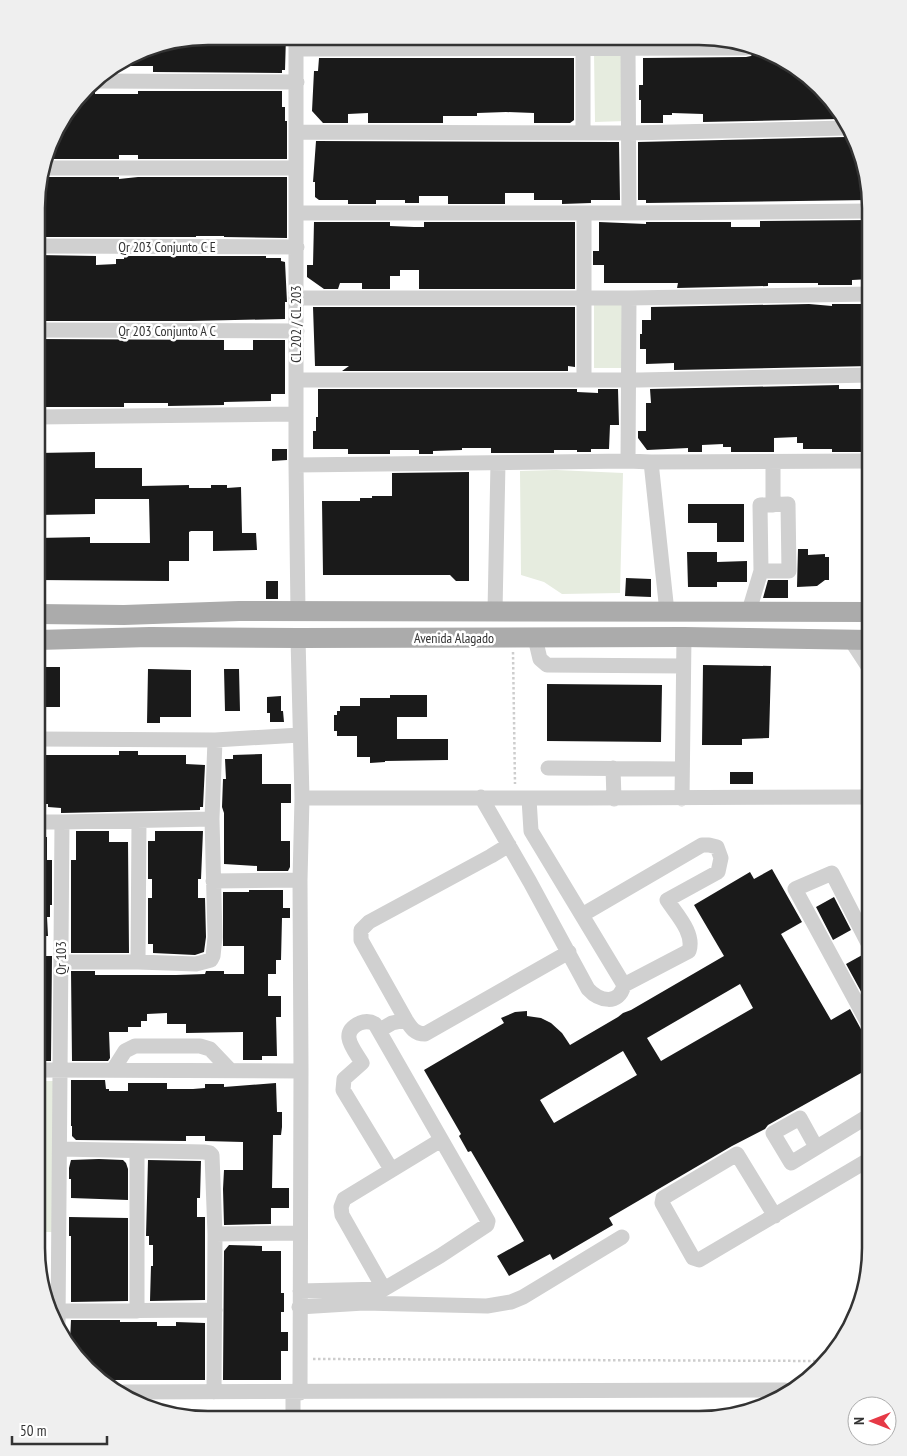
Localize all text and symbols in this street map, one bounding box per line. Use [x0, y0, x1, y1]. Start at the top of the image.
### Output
street label: Qr 203 Conjunto C E [118, 238, 216, 256]
street label: CL 202 / CL 203 [287, 285, 305, 363]
street label: Qr 203 Conjunto A C [118, 322, 216, 340]
street label: Avenida Alagado [414, 629, 494, 647]
street label: Qr 103 [52, 941, 70, 975]
north arrow [847, 1396, 897, 1446]
scale bar [12, 1414, 108, 1446]
text: N [850, 1417, 868, 1425]
text: 50 m [20, 1421, 46, 1440]

